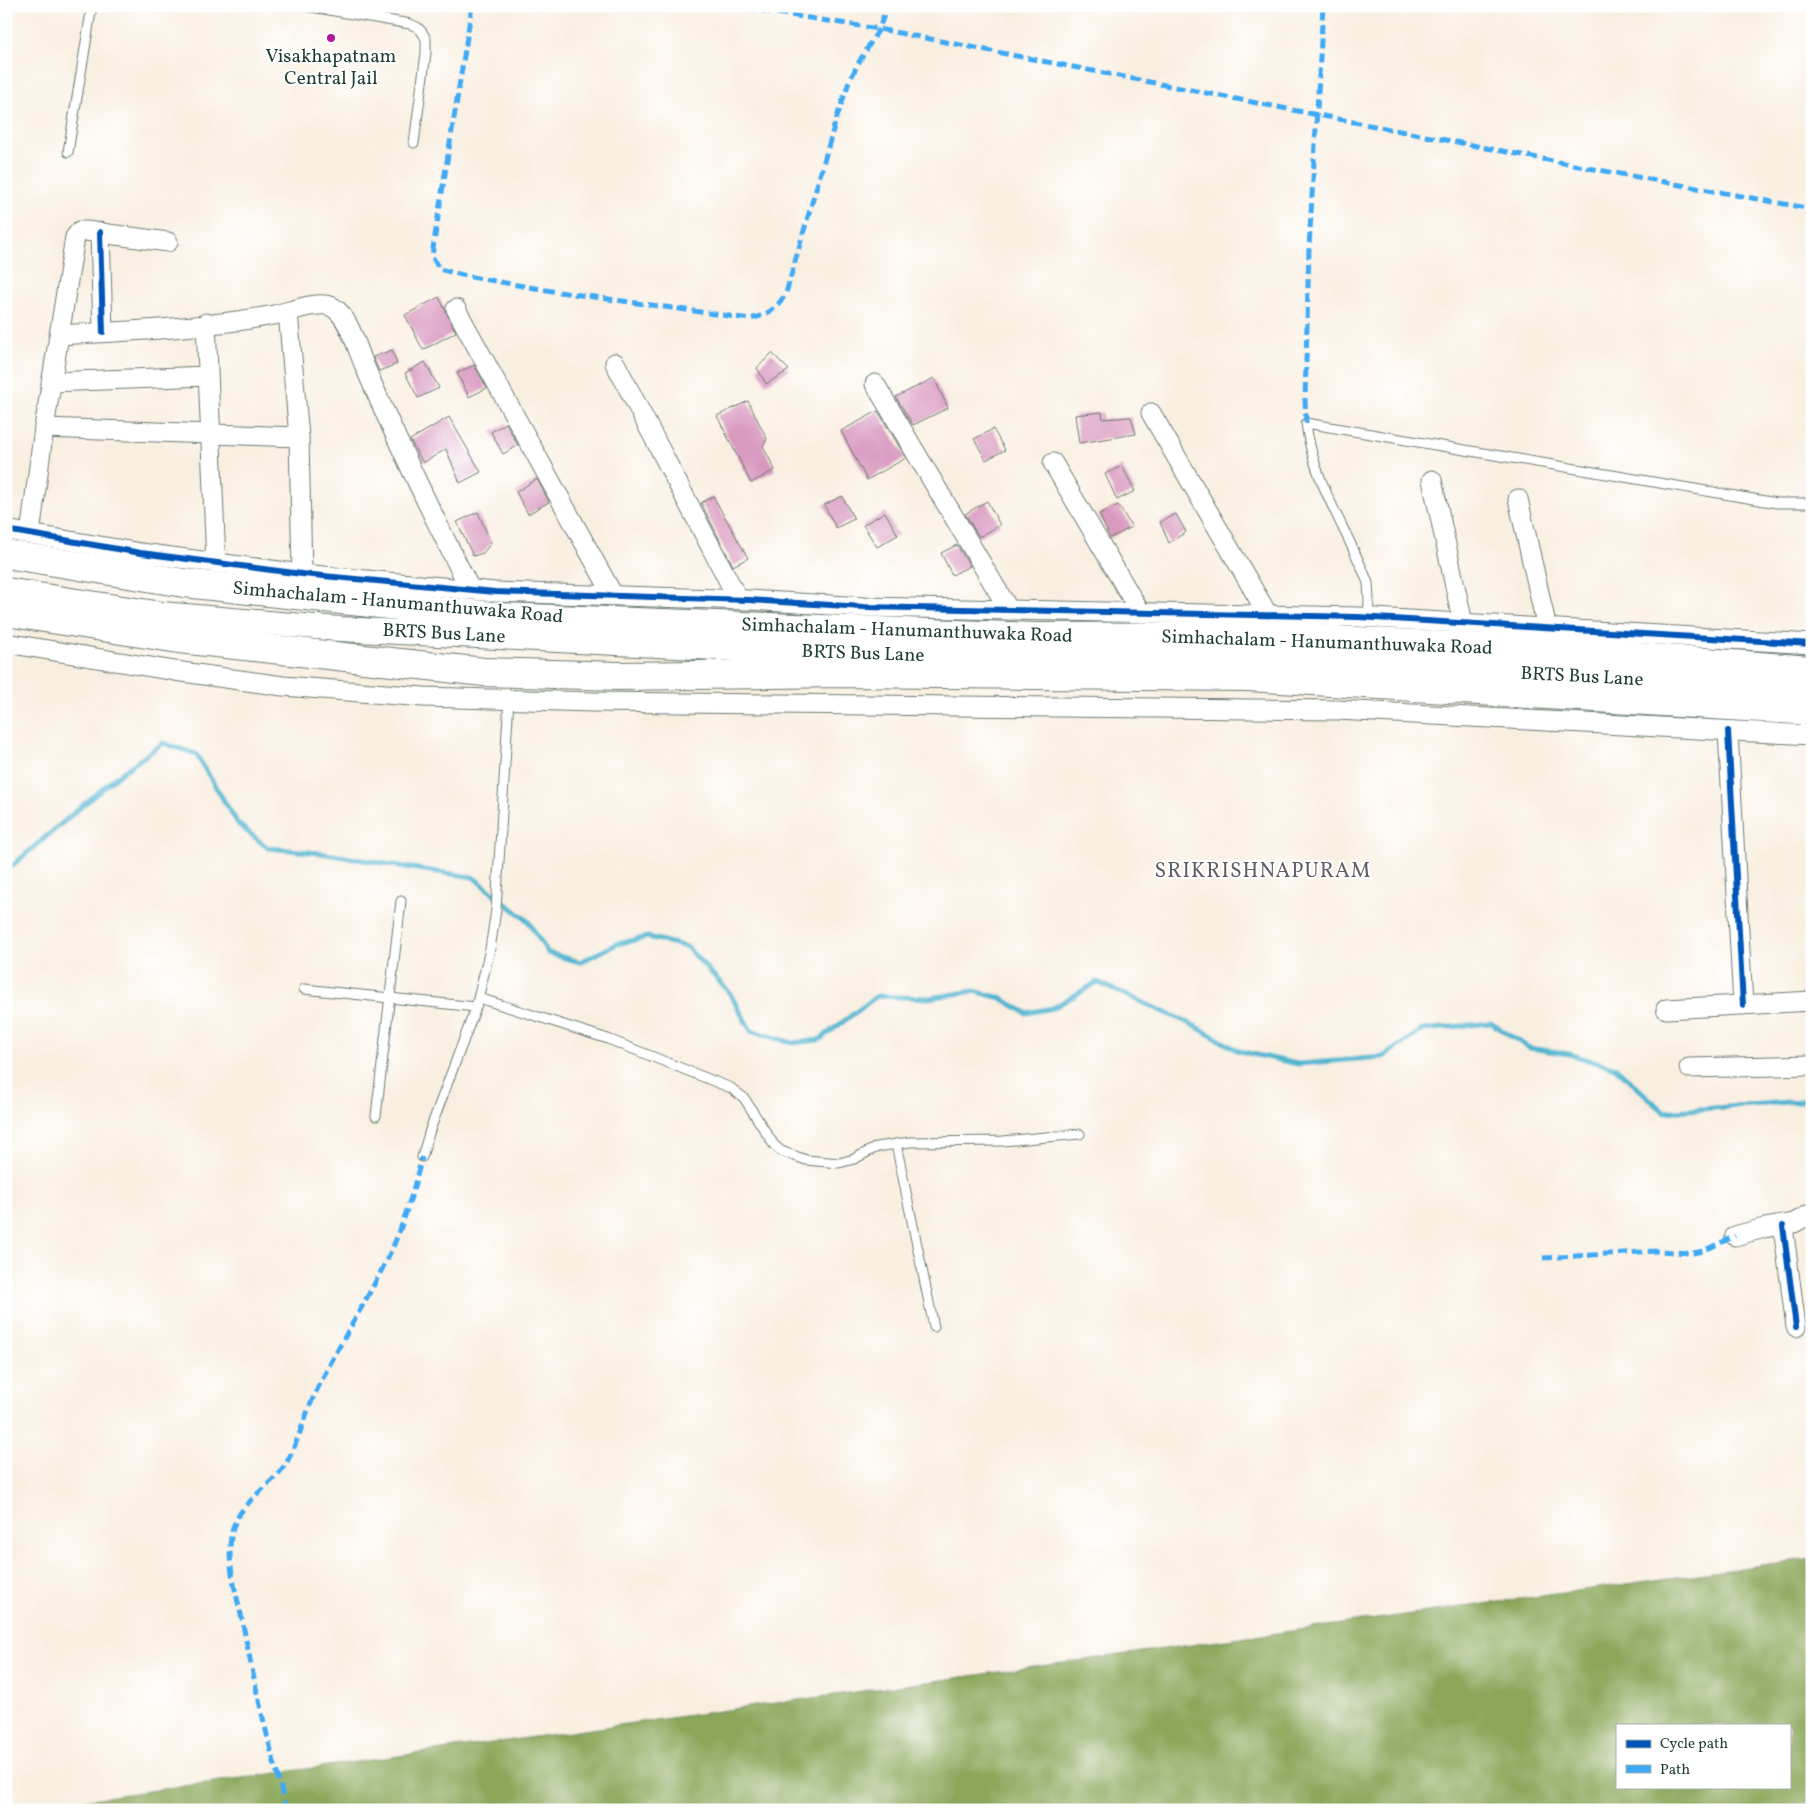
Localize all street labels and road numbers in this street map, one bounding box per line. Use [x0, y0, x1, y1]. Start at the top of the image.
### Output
street label: Simhachalam - Hanumanthuwaka Road [232, 576, 564, 630]
street label: Simhachalam - Hanumanthuwaka Road [741, 612, 1073, 650]
street label: BRTS Bus Lane [382, 618, 506, 650]
street label: Simhachalam - Hanumanthuwaka Road [1161, 624, 1493, 662]
street label: BRTS Bus Lane [801, 639, 925, 669]
street label: BRTS Bus Lane [1520, 661, 1644, 693]

